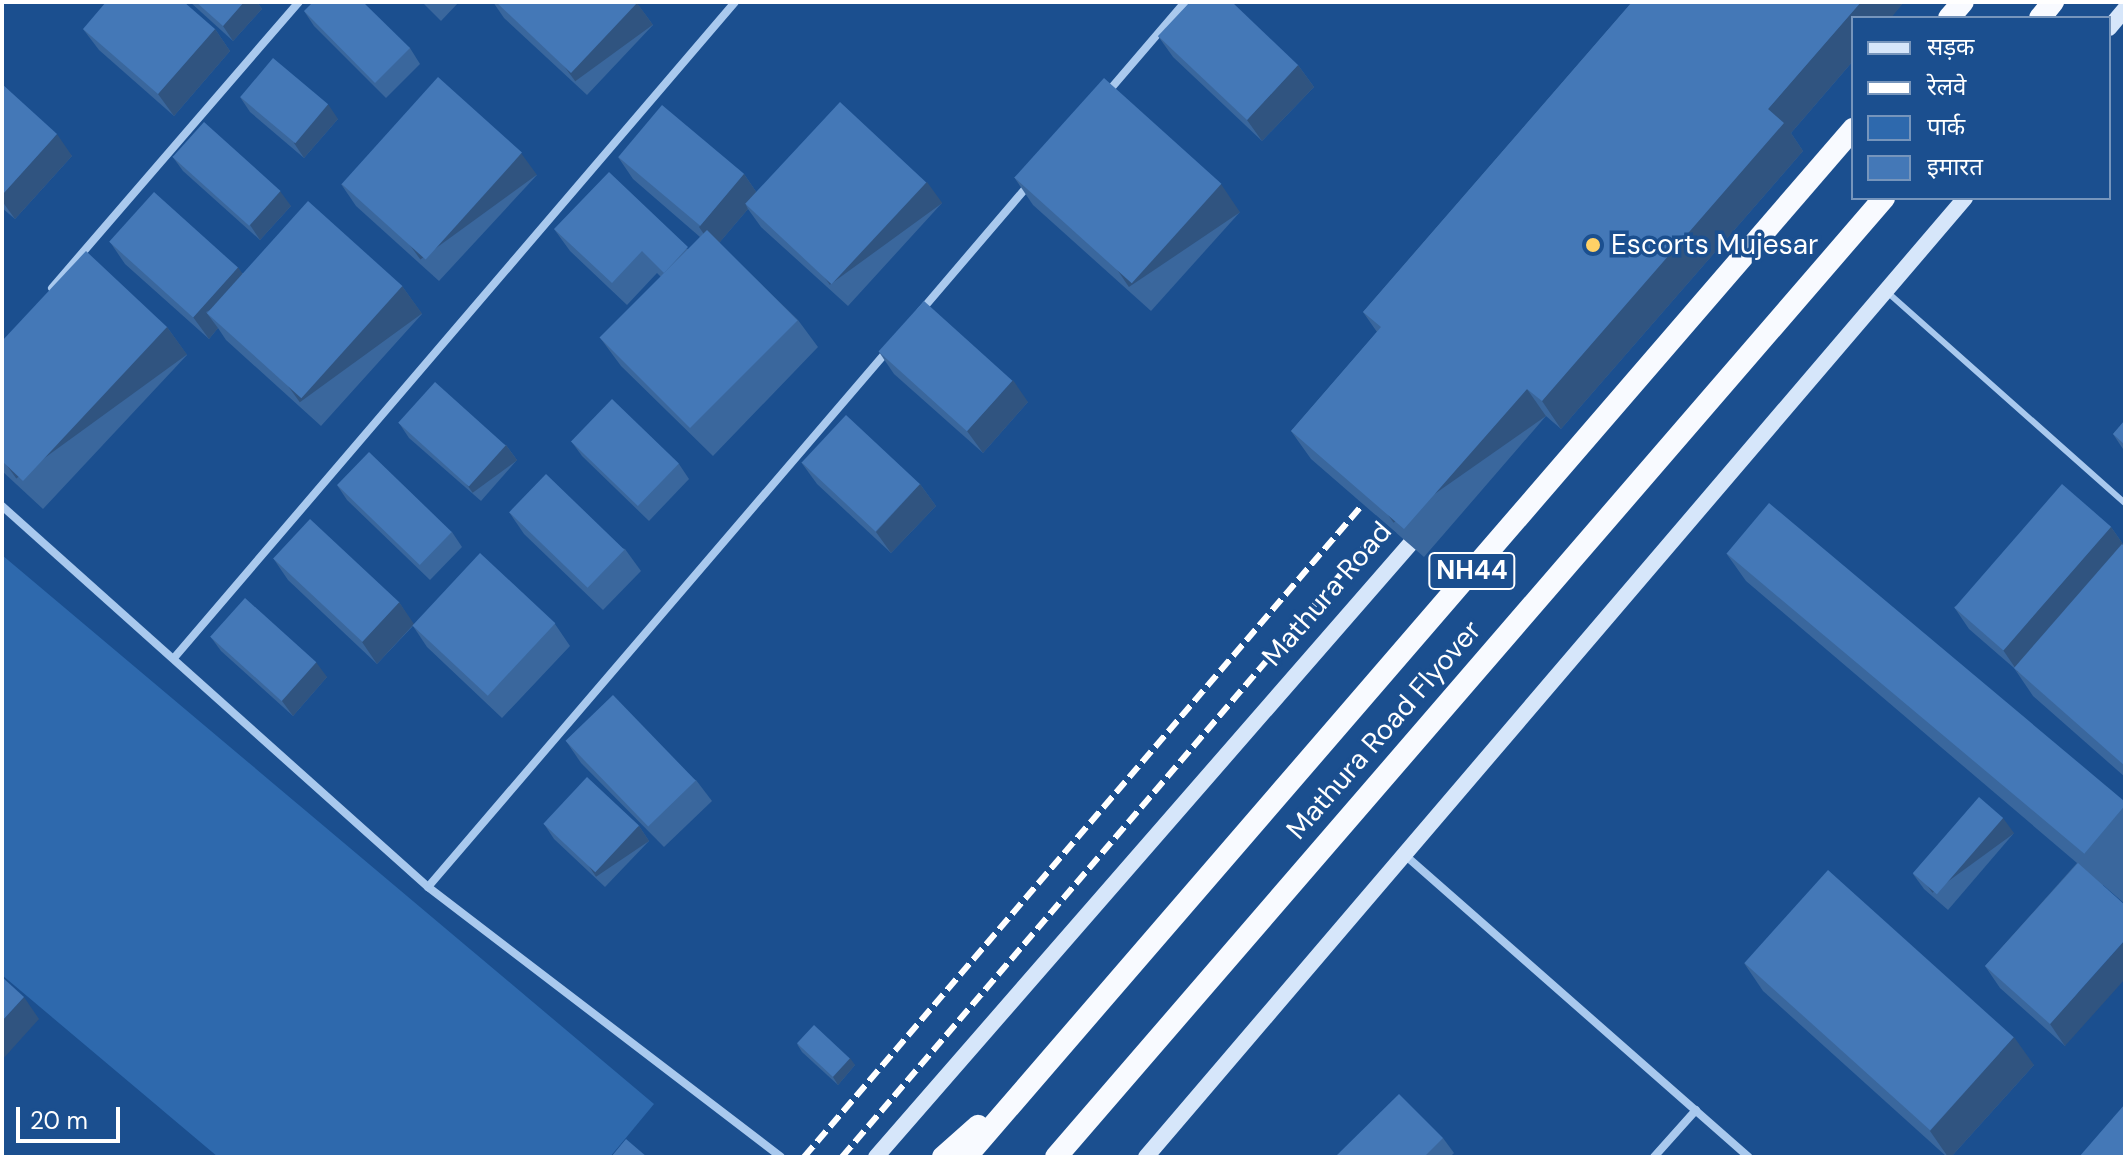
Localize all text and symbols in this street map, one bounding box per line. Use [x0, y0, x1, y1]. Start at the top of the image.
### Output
legend [1851, 16, 2111, 200]
text: सड़क [1927, 31, 1975, 62]
text: रेलवे [1927, 71, 1966, 102]
text: पार्क [1927, 111, 1965, 142]
text: इमारत [1927, 151, 1983, 182]
place label: Escorts Mujesar [1611, 228, 1818, 262]
marker: Escorts Mujesar [1582, 234, 1604, 256]
street label: Mathura Road [1255, 515, 1399, 673]
road number: NH44 [1428, 549, 1516, 593]
street label: Mathura Road Flyover [1280, 614, 1488, 846]
scale bar [20, 1091, 124, 1141]
text: 20 m [30, 1105, 88, 1136]

